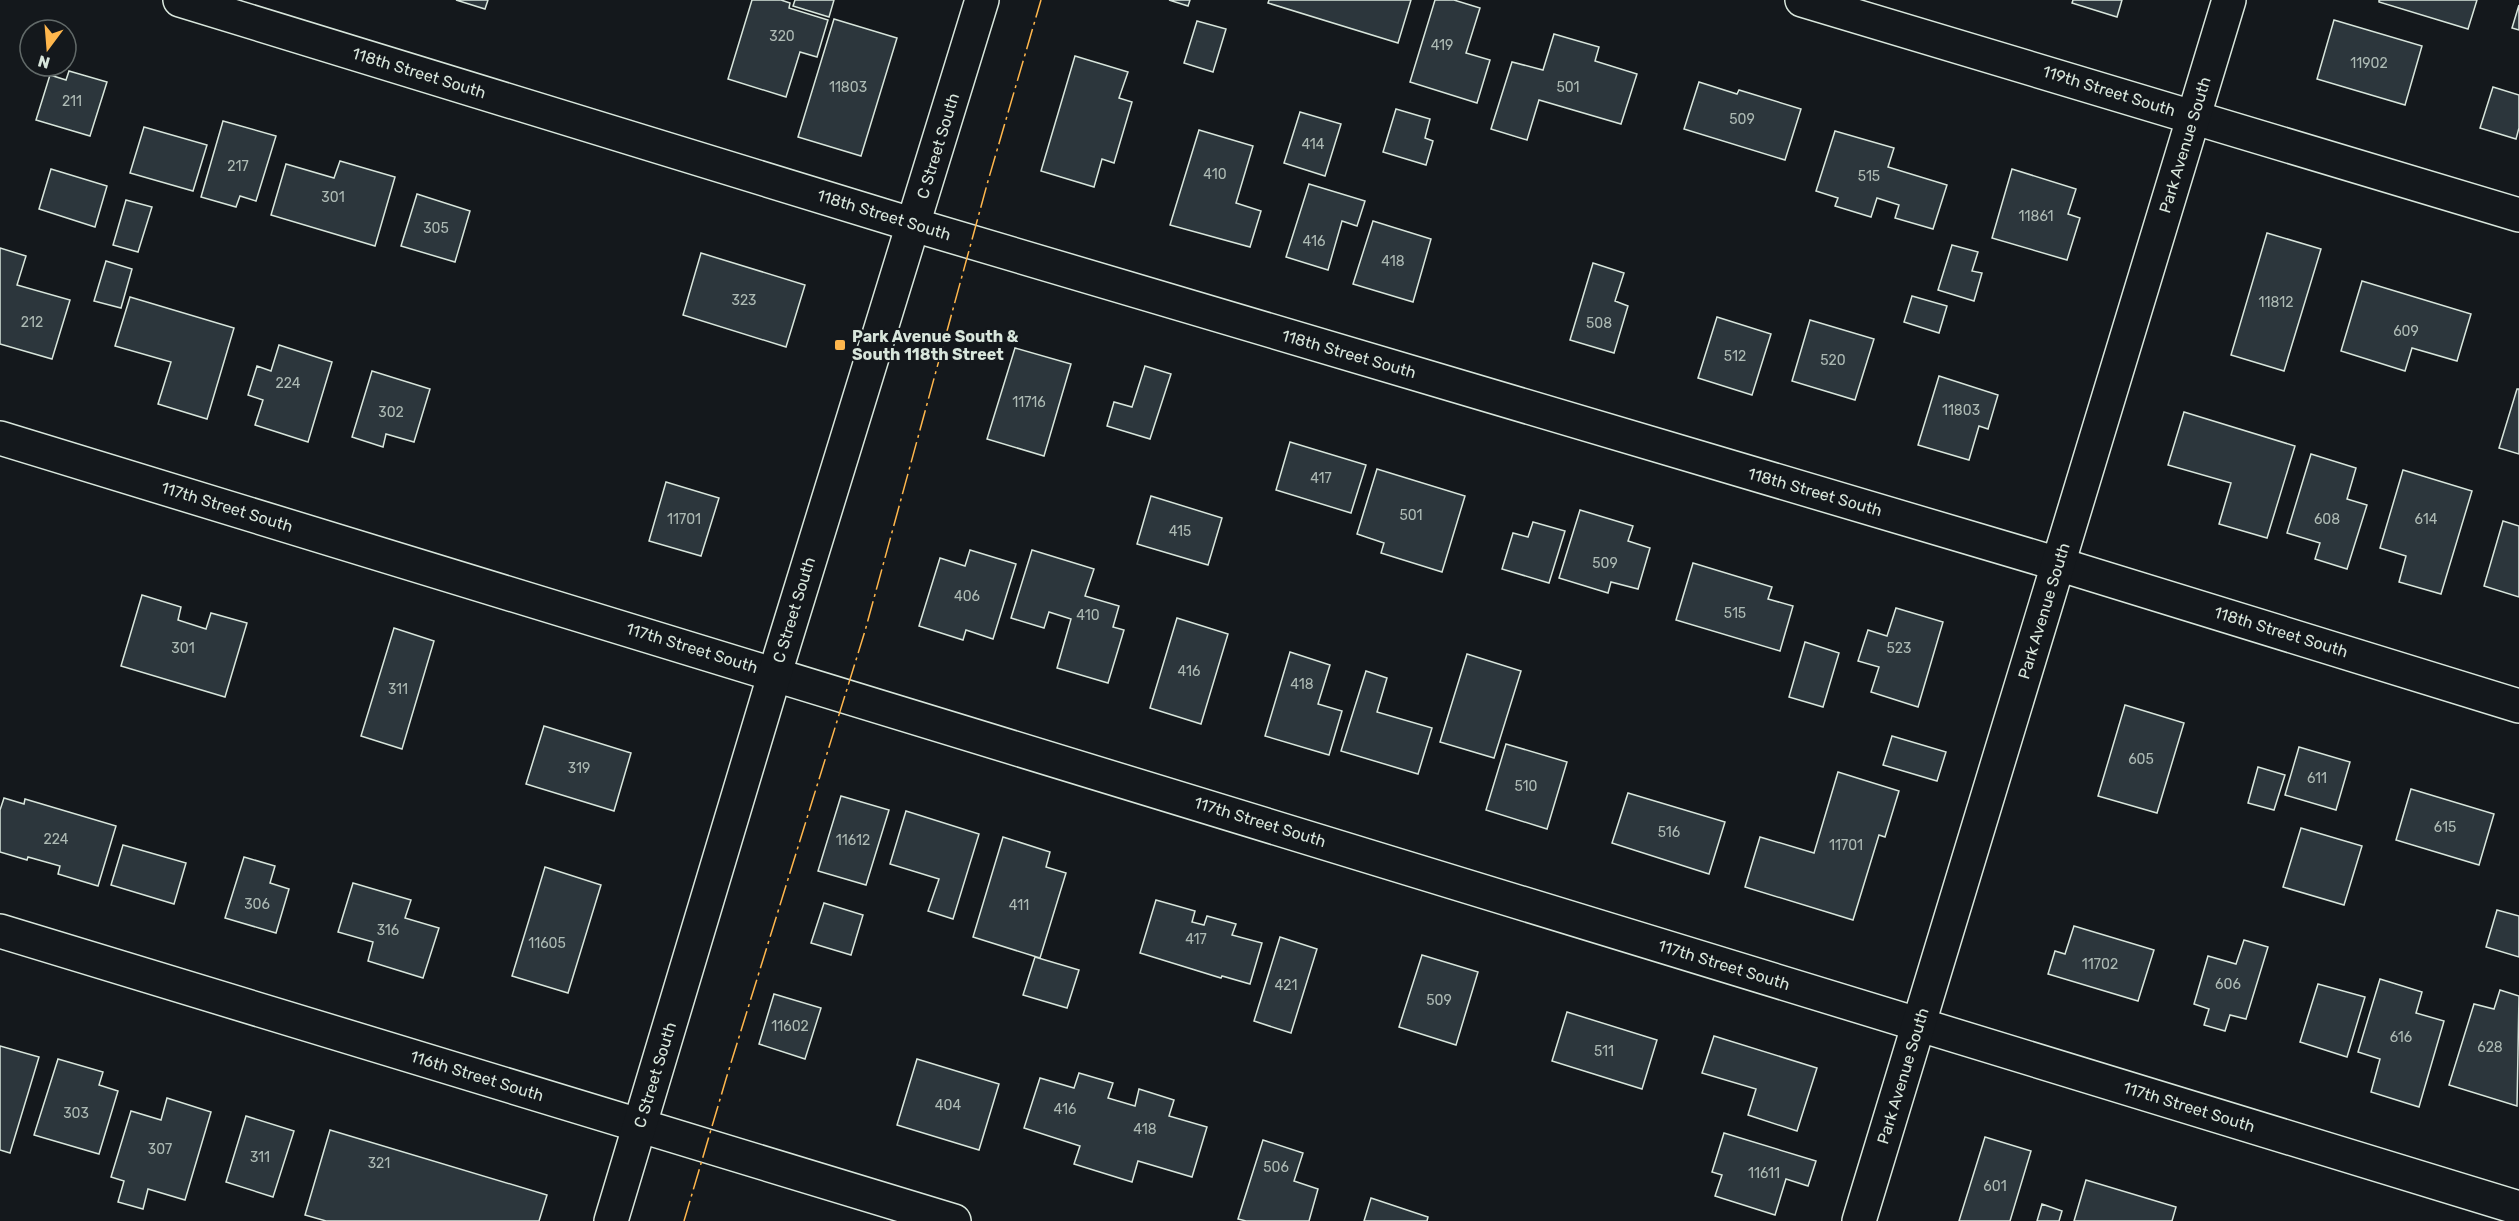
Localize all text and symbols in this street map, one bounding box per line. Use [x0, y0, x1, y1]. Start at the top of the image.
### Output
north arrow [18, 18, 78, 78]
house number: 320 [769, 28, 795, 45]
house number: 419 [1431, 37, 1453, 54]
street label: 118th Street South [350, 44, 488, 102]
text: N [36, 51, 52, 73]
house number: 11902 [2350, 55, 2388, 72]
street label: 119th Street South [2040, 62, 2178, 120]
street label: Park Avenue South [2155, 75, 2215, 215]
house number: 11803 [829, 79, 867, 96]
house number: 501 [1556, 79, 1580, 96]
street label: C Street South [913, 91, 963, 201]
house number: 211 [62, 93, 82, 110]
house number: 509 [1729, 111, 1755, 128]
house number: 414 [1301, 136, 1325, 153]
house number: 217 [227, 158, 249, 175]
house number: 410 [1203, 166, 1227, 183]
house number: 515 [1858, 168, 1880, 185]
street label: 118th Street South [815, 186, 953, 244]
house number: 301 [321, 189, 345, 206]
house number: 11861 [2019, 208, 2054, 225]
house number: 305 [423, 220, 449, 237]
house number: 416 [1303, 233, 1325, 250]
house number: 418 [1381, 253, 1405, 270]
house number: 323 [731, 292, 757, 309]
house number: 11812 [2258, 294, 2294, 311]
house number: 212 [21, 314, 43, 331]
house number: 508 [1586, 315, 1612, 332]
house number: 609 [2393, 323, 2419, 340]
street label: 118th Street South [1280, 326, 1418, 382]
place label: Park Avenue South & South 118th Street [852, 327, 1019, 364]
marker: Park Avenue South & South 118th Street [833, 338, 847, 352]
house number: 512 [1724, 348, 1746, 365]
house number: 520 [1820, 352, 1846, 369]
house number: 224 [276, 375, 301, 392]
house number: 11716 [1012, 394, 1046, 411]
house number: 11803 [1942, 402, 1980, 419]
house number: 302 [378, 404, 404, 421]
street label: 118th Street South [1746, 464, 1884, 520]
house number: 417 [1310, 470, 1332, 487]
street label: 117th Street South [159, 478, 295, 536]
house number: 501 [1399, 507, 1423, 524]
house number: 11701 [667, 511, 701, 528]
house number: 608 [2314, 511, 2340, 528]
house number: 614 [2415, 511, 2438, 528]
house number: 415 [1169, 523, 1191, 540]
street label: Park Avenue South [2014, 541, 2074, 681]
street label: C Street South [769, 555, 819, 665]
house number: 509 [1592, 555, 1618, 572]
house number: 406 [954, 588, 980, 605]
street label: 118th Street South [2212, 603, 2350, 661]
house number: 515 [1724, 605, 1746, 622]
house number: 410 [1076, 607, 1100, 624]
street label: 117th Street South [624, 619, 760, 677]
house number: 301 [171, 640, 195, 657]
house number: 523 [1887, 640, 1911, 657]
house number: 416 [1178, 663, 1200, 680]
house number: 418 [1290, 676, 1314, 693]
house number: 311 [388, 681, 408, 698]
house number: 605 [2128, 751, 2154, 768]
house number: 319 [568, 760, 590, 777]
house number: 611 [2307, 770, 2327, 787]
house number: 510 [1515, 778, 1538, 795]
street label: 117th Street South [1192, 793, 1328, 851]
house number: 615 [2434, 819, 2456, 836]
house number: 516 [1658, 824, 1680, 841]
house number: 224 [44, 831, 69, 848]
house number: 11612 [836, 832, 870, 849]
house number: 11701 [1829, 837, 1863, 854]
house number: 306 [244, 896, 270, 913]
house number: 411 [1009, 897, 1029, 914]
house number: 316 [377, 922, 399, 939]
house number: 417 [1185, 931, 1207, 948]
house number: 11605 [528, 935, 566, 952]
street label: 117th Street South [1656, 936, 1792, 994]
house number: 11702 [2082, 956, 2118, 973]
house number: 606 [2215, 976, 2241, 993]
house number: 421 [1275, 977, 1297, 994]
house number: 509 [1426, 992, 1452, 1009]
street label: Park Avenue South [1873, 1006, 1933, 1146]
house number: 11602 [771, 1018, 809, 1035]
street label: C Street South [630, 1020, 680, 1130]
house number: 616 [2390, 1029, 2412, 1046]
house number: 628 [2477, 1039, 2503, 1056]
house number: 511 [1594, 1043, 1614, 1060]
street label: 116th Street South [408, 1047, 546, 1105]
street label: 117th Street South [2121, 1078, 2257, 1136]
house number: 404 [935, 1097, 961, 1114]
house number: 416 [1054, 1101, 1076, 1118]
house number: 303 [63, 1105, 89, 1122]
house number: 418 [1133, 1121, 1157, 1138]
house number: 307 [148, 1141, 172, 1158]
house number: 311 [250, 1149, 270, 1166]
house number: 321 [368, 1155, 390, 1172]
house number: 506 [1263, 1159, 1289, 1176]
house number: 11611 [1748, 1165, 1780, 1182]
house number: 601 [1983, 1178, 2007, 1195]

